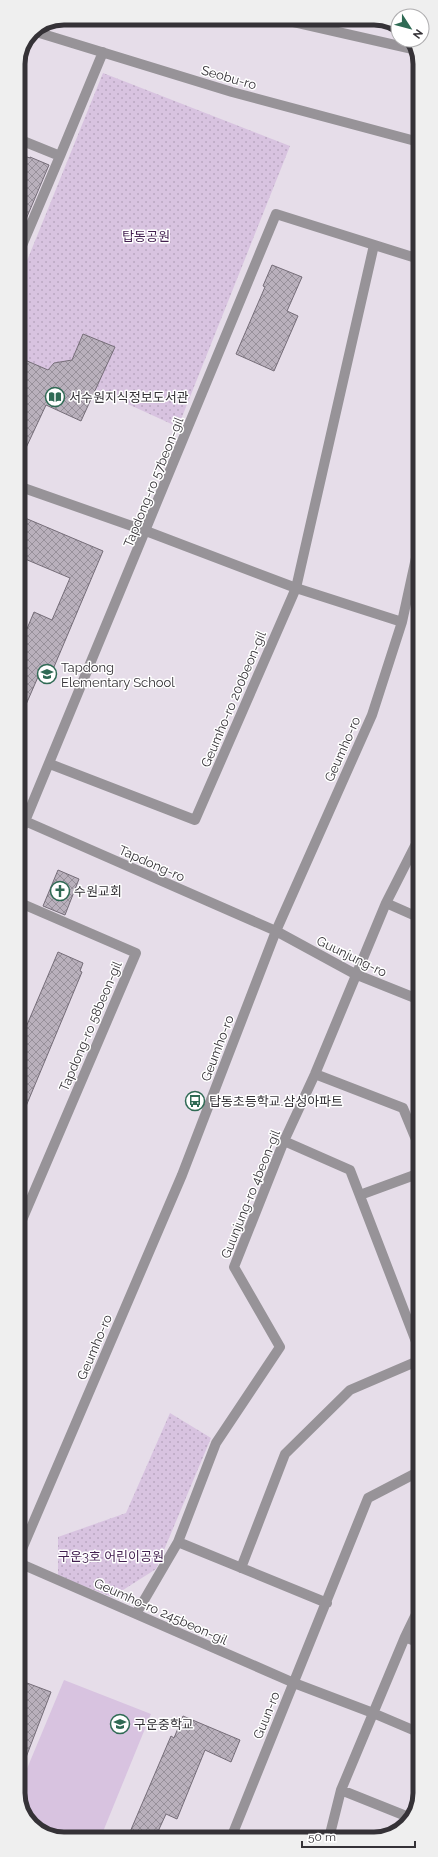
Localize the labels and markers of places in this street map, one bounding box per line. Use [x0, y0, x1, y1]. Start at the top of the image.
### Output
library icon: 서수원지식정보도서관 [44, 386, 66, 408]
place label: 서수원지식정보도서관 [69, 390, 189, 405]
place label: Tapdong Elementary School [61, 660, 175, 690]
school or university icon: Tapdong Elementary School [36, 663, 58, 685]
church icon: 수원교회 [49, 880, 71, 902]
place label: 수원교회 [74, 884, 122, 899]
bus stop icon: 탑동초등학교.삼성아파트 [184, 1090, 206, 1112]
place label: 탑동초등학교.삼성아파트 [209, 1094, 343, 1109]
school or university icon: 구운중학교 [109, 1713, 131, 1735]
place label: 구운중학교 [134, 1717, 194, 1732]

